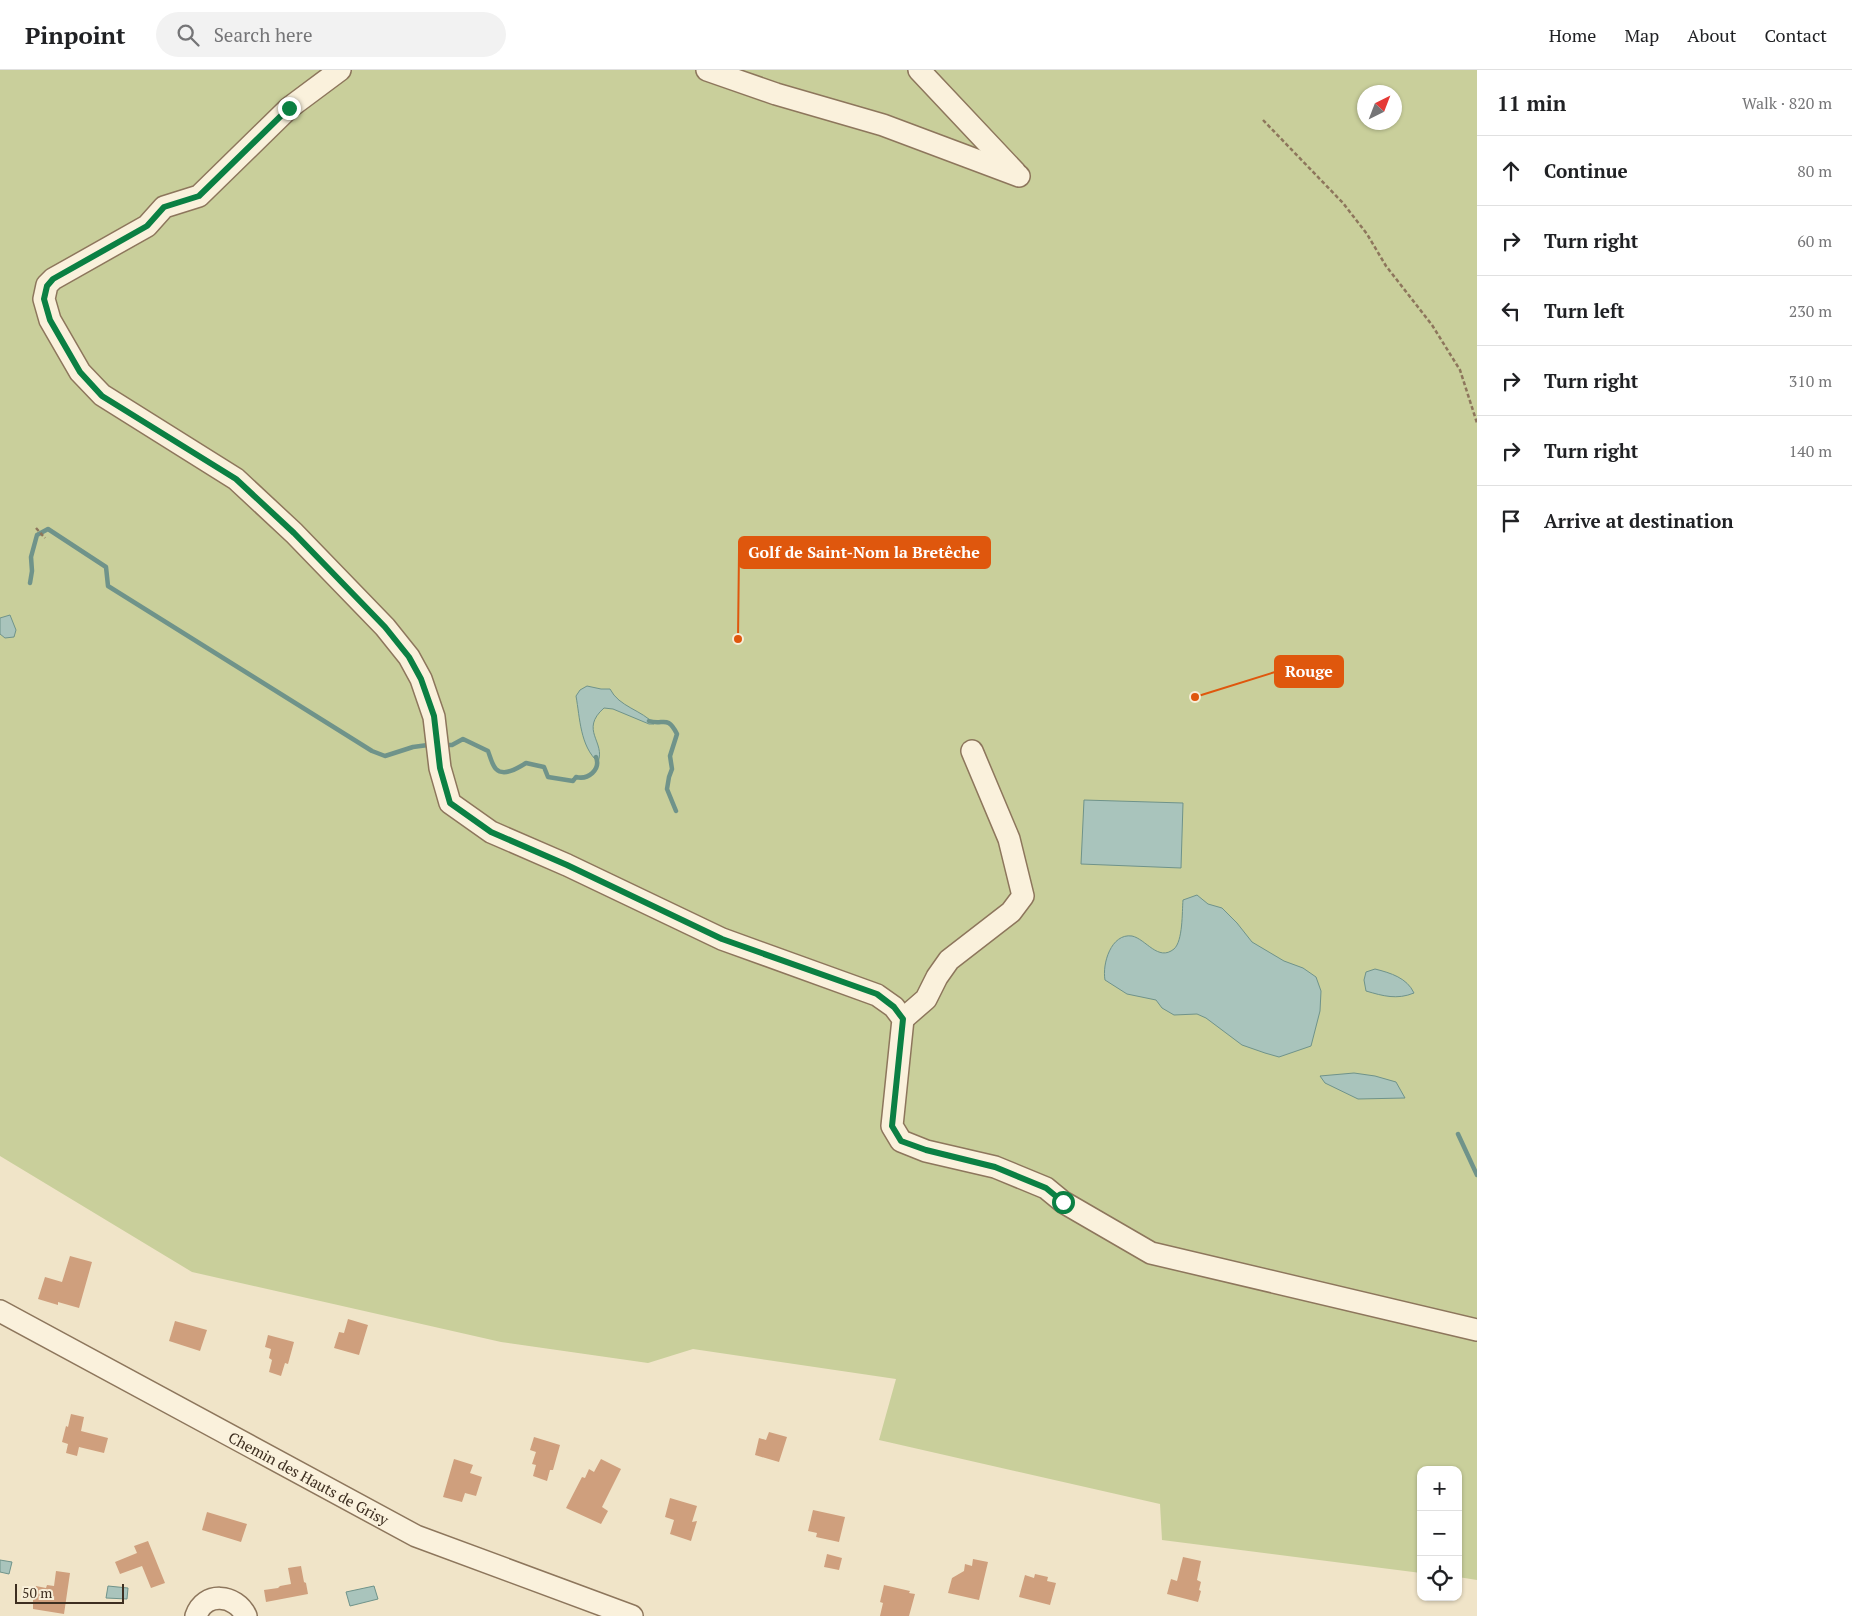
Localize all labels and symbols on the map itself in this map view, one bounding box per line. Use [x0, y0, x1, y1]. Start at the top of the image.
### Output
north arrow [1357, 85, 1402, 130]
route end [278, 97, 301, 120]
callout: Golf de Saint-Nom la Bretêche [739, 537, 990, 568]
text: Golf de Saint-Nom la Bretêche [748, 541, 980, 563]
callout: Rouge [1275, 656, 1343, 687]
text: Rouge [1285, 660, 1333, 682]
route start [1052, 1191, 1075, 1214]
street label: Chemin des Hauts de Grisy [225, 1427, 393, 1530]
scale bar [15, 1581, 124, 1604]

